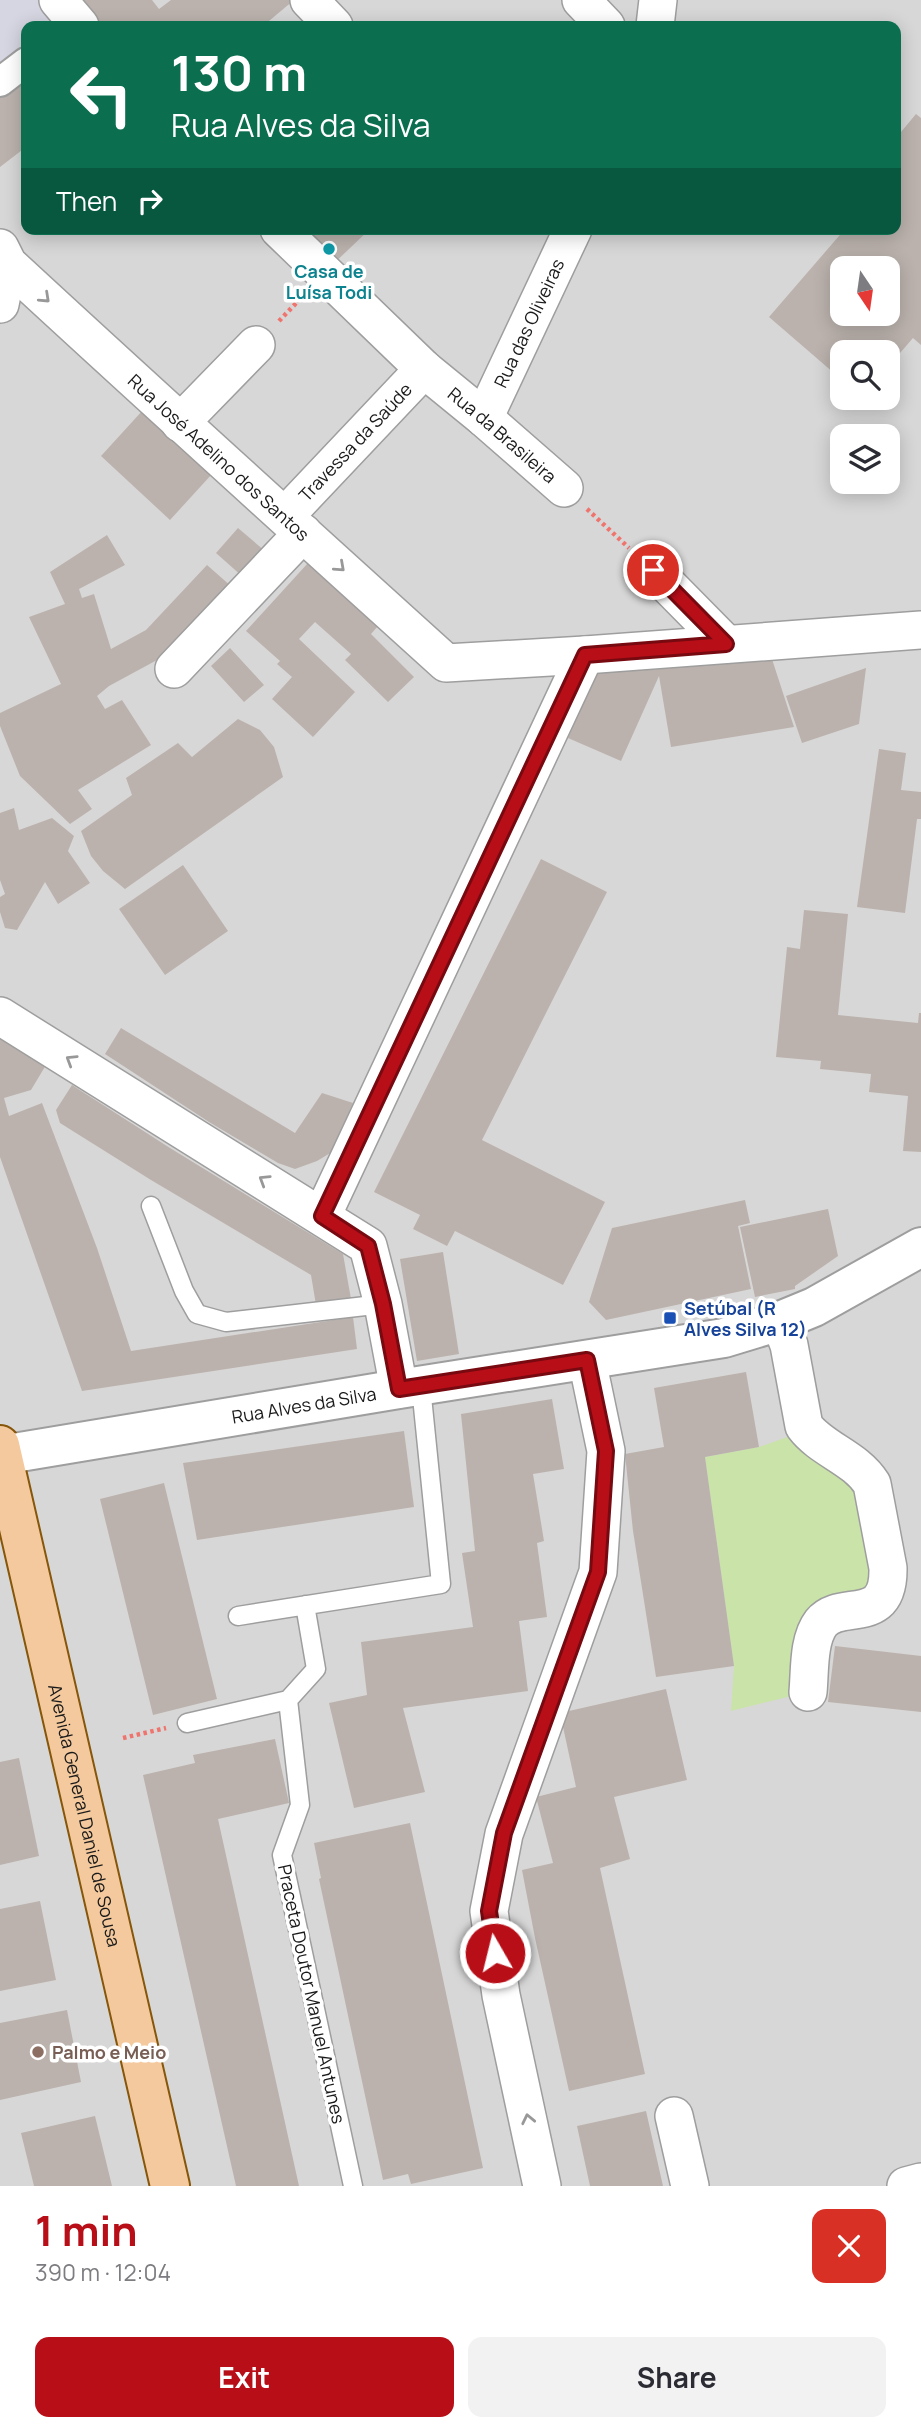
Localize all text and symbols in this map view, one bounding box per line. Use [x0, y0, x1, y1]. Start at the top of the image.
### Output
text: 130 m [171, 39, 307, 106]
icon: left [56, 49, 147, 140]
text: Rua Alves da Silva [171, 103, 431, 147]
icon: right [131, 182, 169, 220]
text: Then [56, 183, 117, 219]
marker: Casa de Luísa Todi [321, 241, 337, 257]
street label: Rua das Oliveiras [488, 255, 569, 391]
north arrow [830, 256, 900, 326]
map controls [830, 256, 900, 494]
place label: Casa de Luísa Todi [286, 259, 372, 304]
one-way arrow [37, 290, 50, 302]
button: search [830, 340, 900, 410]
street label: Rua José Adelino dos Santos [123, 369, 315, 546]
street label: Travessa da Saúde [293, 377, 417, 506]
street label: Rua da Brasileira [443, 382, 562, 488]
button: layers [830, 424, 900, 494]
pin [623, 540, 683, 600]
icon: arrive [634, 551, 672, 589]
one-way arrow [332, 559, 345, 571]
one-way arrow [65, 1056, 78, 1069]
one-way arrow [259, 1175, 272, 1188]
place label: Setúbal (R Alves Silva 12) [684, 1296, 807, 1341]
marker: Setúbal (R Alves Silva 12) [662, 1310, 678, 1326]
street label: Rua Alves da Silva [230, 1381, 378, 1429]
street label: Avenida General Daniel de Sousa [43, 1682, 127, 1949]
street label: Praceta Doutor Manuel Antunes [273, 1862, 351, 2126]
position arrow [458, 1916, 532, 1990]
place label: Palmo e Meio [52, 2040, 166, 2064]
marker: Palmo e Meio [30, 2044, 46, 2060]
one-way arrow [522, 2113, 536, 2125]
text: 1 min [35, 2201, 138, 2259]
button: close [812, 2209, 886, 2283]
text: 390 m · 12:04 [35, 2256, 171, 2288]
button: Exit [35, 2337, 454, 2417]
button: Share [468, 2337, 886, 2417]

